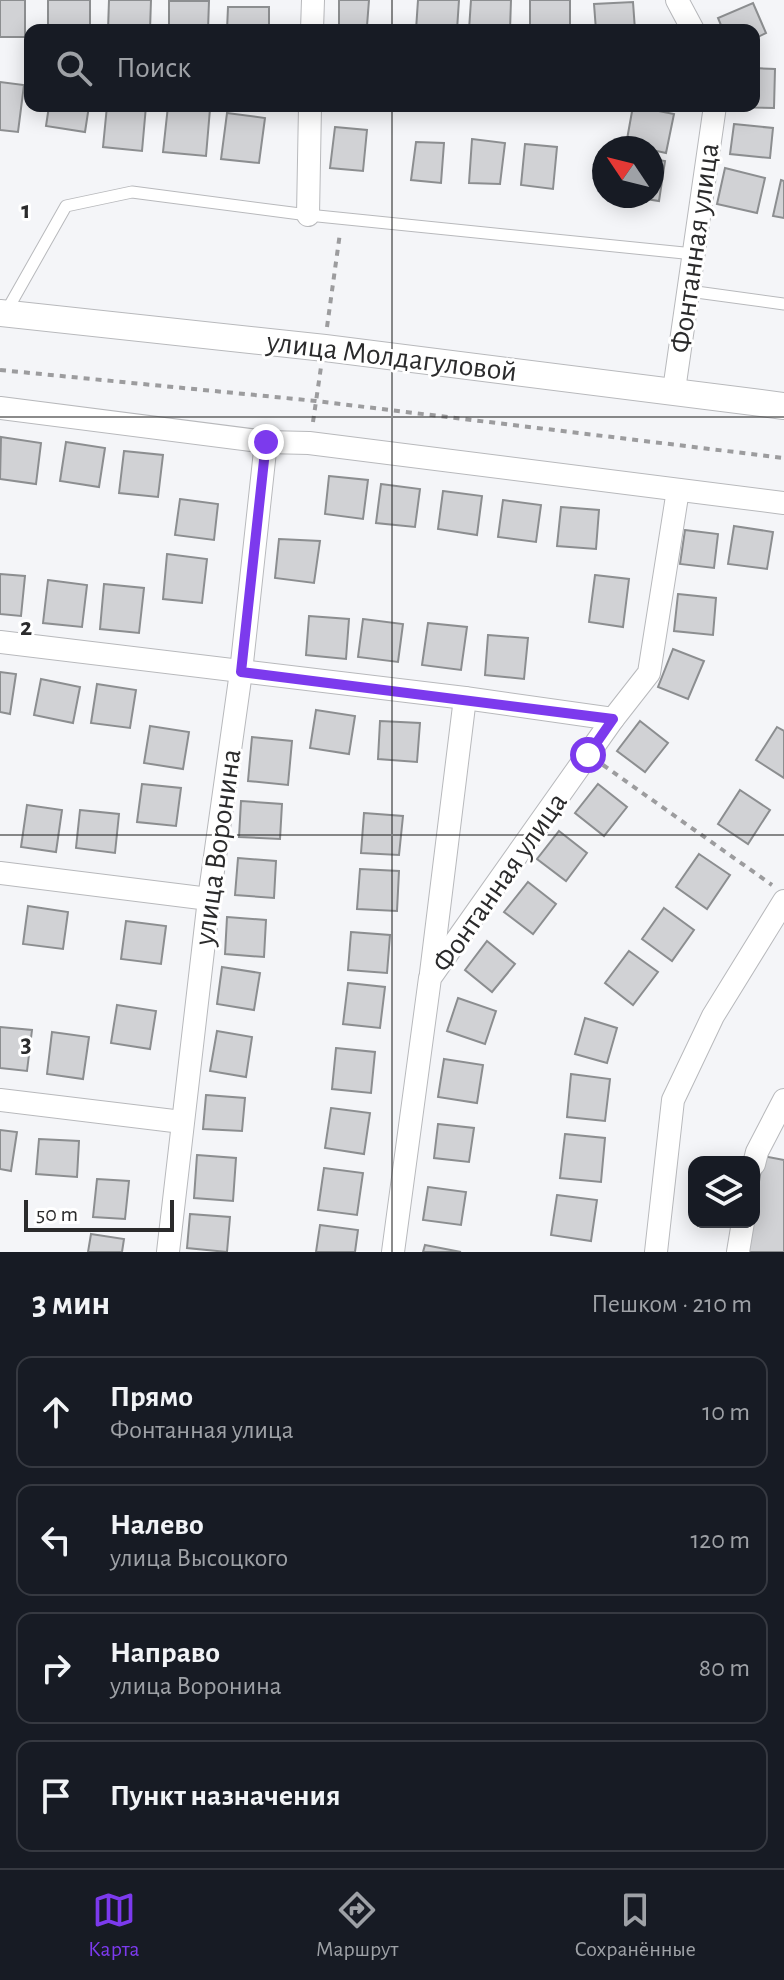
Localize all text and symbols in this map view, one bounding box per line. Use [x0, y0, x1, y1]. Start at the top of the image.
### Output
search box [24, 24, 760, 112]
icon: search [52, 46, 96, 90]
text: Поиск [116, 53, 191, 83]
north arrow [592, 136, 664, 208]
street label: Фонтанная улица [665, 141, 725, 355]
text: 1 [21, 197, 31, 223]
street label: улица Молдагуловой [264, 327, 519, 387]
route end [248, 424, 284, 460]
text: 2 [20, 614, 32, 640]
route start [570, 737, 606, 773]
street label: улица Воронина [189, 747, 247, 948]
street label: Фонтанная улица [427, 787, 573, 978]
text: 3 [20, 1031, 32, 1057]
map controls [688, 1156, 760, 1228]
button: layers [688, 1156, 760, 1228]
scale bar [24, 1196, 174, 1232]
text: 50 m [36, 1203, 78, 1225]
text: 3 мин [32, 1287, 110, 1321]
text: Пешком · 210 m [591, 1291, 752, 1317]
text: Прямо [110, 1382, 193, 1412]
icon: ahead [34, 1390, 78, 1434]
text: 10 m [702, 1399, 750, 1425]
text: Фонтанная улица [110, 1417, 294, 1443]
text: Налево [110, 1510, 204, 1540]
icon: left [34, 1518, 78, 1562]
text: 120 m [690, 1527, 750, 1553]
text: улица Высоцкого [110, 1545, 288, 1571]
text: Направо [110, 1638, 220, 1668]
icon: right [34, 1646, 78, 1690]
text: 80 m [699, 1655, 750, 1681]
text: улица Воронина [110, 1673, 282, 1699]
icon: arrive [34, 1774, 78, 1818]
text: Пункт назначения [110, 1781, 341, 1811]
tab: Карта [88, 1888, 140, 1962]
tab: Маршрут [316, 1888, 398, 1962]
tab: Сохранённые [574, 1888, 696, 1962]

